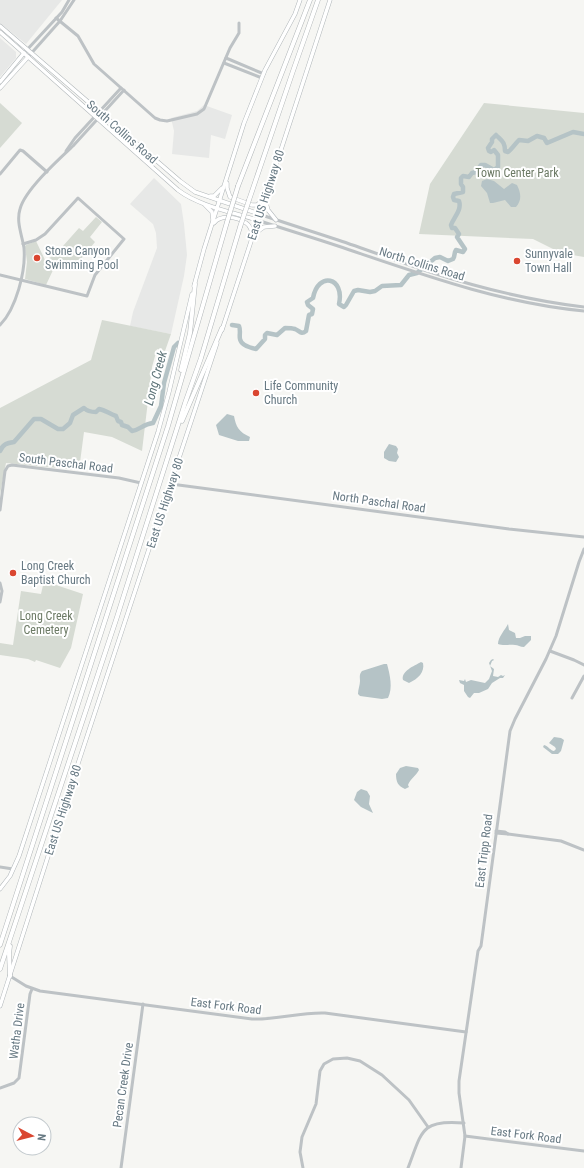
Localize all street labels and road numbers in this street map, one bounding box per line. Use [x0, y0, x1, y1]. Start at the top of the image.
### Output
street label: South Collins Road [84, 97, 160, 167]
street label: East US Highway 80 [245, 148, 287, 242]
street label: North Collins Road [378, 244, 467, 284]
street label: South Paschal Road [18, 450, 114, 476]
street label: East US Highway 80 [144, 456, 186, 550]
street label: North Paschal Road [331, 489, 427, 515]
street label: East US Highway 80 [42, 763, 84, 857]
street label: East Tripp Road [473, 813, 495, 889]
street label: East Fork Road [190, 995, 262, 1017]
street label: Watha Drive [7, 1002, 27, 1060]
street label: Pecan Creek Drive [110, 1041, 136, 1128]
street label: East Fork Road [490, 1124, 562, 1146]

